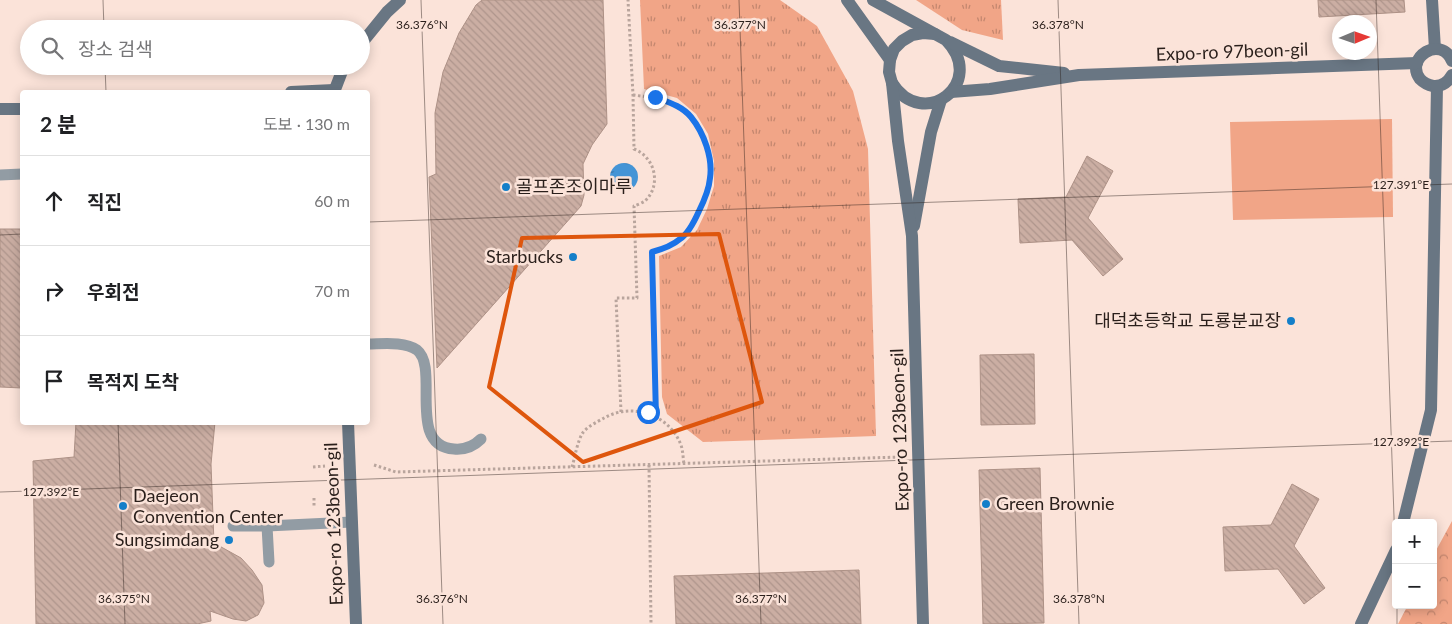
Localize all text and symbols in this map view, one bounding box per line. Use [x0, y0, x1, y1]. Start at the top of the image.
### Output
north arrow [1332, 15, 1377, 60]
text: 36.376°N [396, 17, 448, 32]
text: 36.377°N [714, 17, 766, 32]
text: 36.378°N [1032, 17, 1084, 32]
search box [20, 20, 370, 75]
icon: search [38, 34, 66, 62]
text: 장소 검색 [78, 37, 153, 60]
street label: Expo-ro 97beon-gil [1155, 37, 1309, 65]
route end [644, 86, 667, 109]
text: 2 분 [40, 111, 77, 136]
text: 도보 · 130 m [263, 114, 350, 133]
place label: 골프존조이마루 [516, 175, 632, 197]
text: 127.391°E [1373, 177, 1429, 192]
marker: 골프존조이마루 [500, 181, 512, 193]
icon: ahead [40, 187, 68, 215]
text: 직진 [87, 190, 122, 213]
text: 60 m [314, 191, 350, 210]
place label: Starbucks [486, 245, 563, 267]
marker: Starbucks [567, 251, 579, 263]
icon: right [40, 277, 68, 305]
text: 우회전 [87, 280, 139, 303]
text: 70 m [314, 281, 350, 300]
place label: 대덕초등학교 도룡분교장 [1094, 309, 1281, 331]
marker: 대덕초등학교 도룡분교장 [1285, 315, 1297, 327]
street label: Expo-ro 123beon-gil [885, 348, 913, 512]
icon: arrive [40, 367, 68, 395]
text: 목적지 도착 [87, 370, 179, 393]
route start [637, 401, 660, 424]
text: 127.392°E [1373, 434, 1429, 449]
street label: Expo-ro 123beon-gil [319, 442, 347, 606]
text: 127.392°E [23, 484, 79, 499]
place label: Daejeon Convention Center [133, 484, 283, 527]
place label: Green Brownie [996, 492, 1115, 514]
marker: Green Brownie [980, 498, 992, 510]
marker: Daejeon Convention Center [117, 500, 129, 512]
map controls [1392, 519, 1437, 609]
button: + [1392, 519, 1437, 564]
place label: Sungsimdang [115, 528, 219, 550]
marker: Sungsimdang [223, 534, 235, 546]
button: − [1392, 564, 1437, 609]
text: 36.375°N [98, 591, 150, 606]
text: 36.376°N [416, 591, 468, 606]
text: 36.377°N [735, 591, 787, 606]
text: 36.378°N [1053, 591, 1105, 606]

